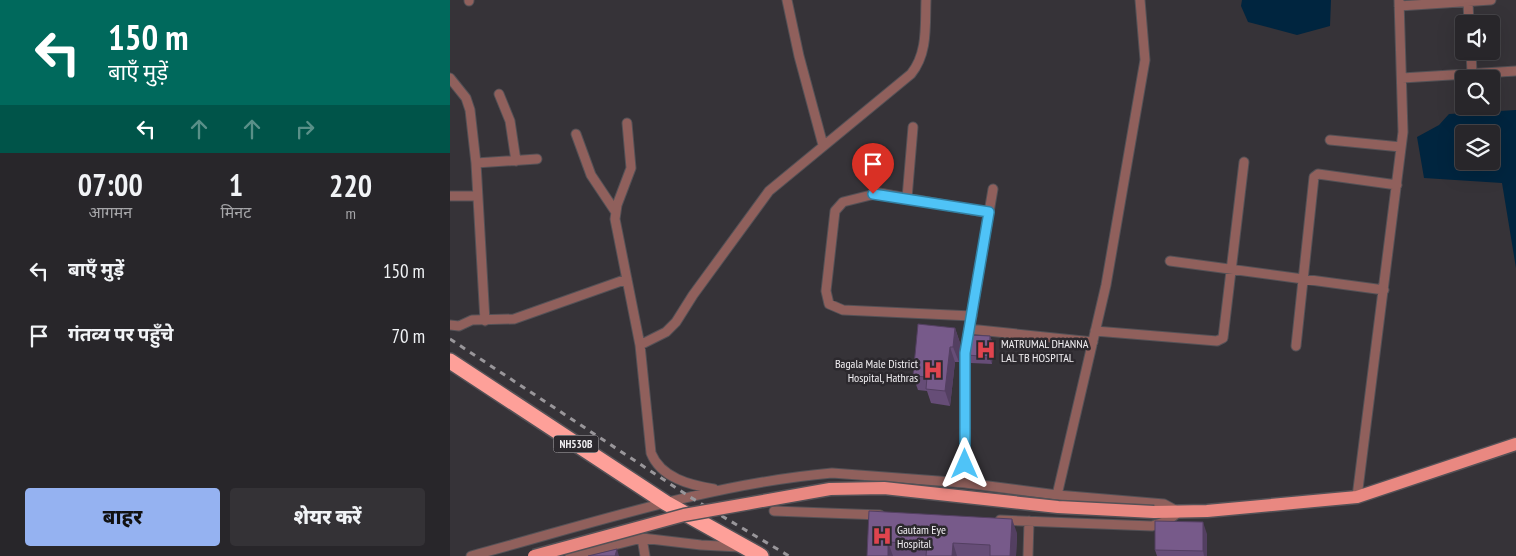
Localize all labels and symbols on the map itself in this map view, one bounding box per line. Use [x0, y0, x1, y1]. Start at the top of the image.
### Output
pin [852, 143, 894, 194]
place label: MATRUMAL DHANNA LAL TB HOSPITAL [1001, 336, 1089, 365]
hospital icon: MATRUMAL DHANNA LAL TB HOSPITAL [975, 339, 997, 361]
place label: Bagala Male District Hospital, Hathras [835, 356, 919, 385]
hospital icon: Bagala Male District Hospital, Hathras [922, 359, 944, 381]
road number: NH530B [554, 436, 598, 452]
position arrow [938, 437, 990, 489]
place label: Gautam Eye Hospital [897, 522, 946, 551]
hospital icon: Gautam Eye Hospital [871, 525, 893, 547]

